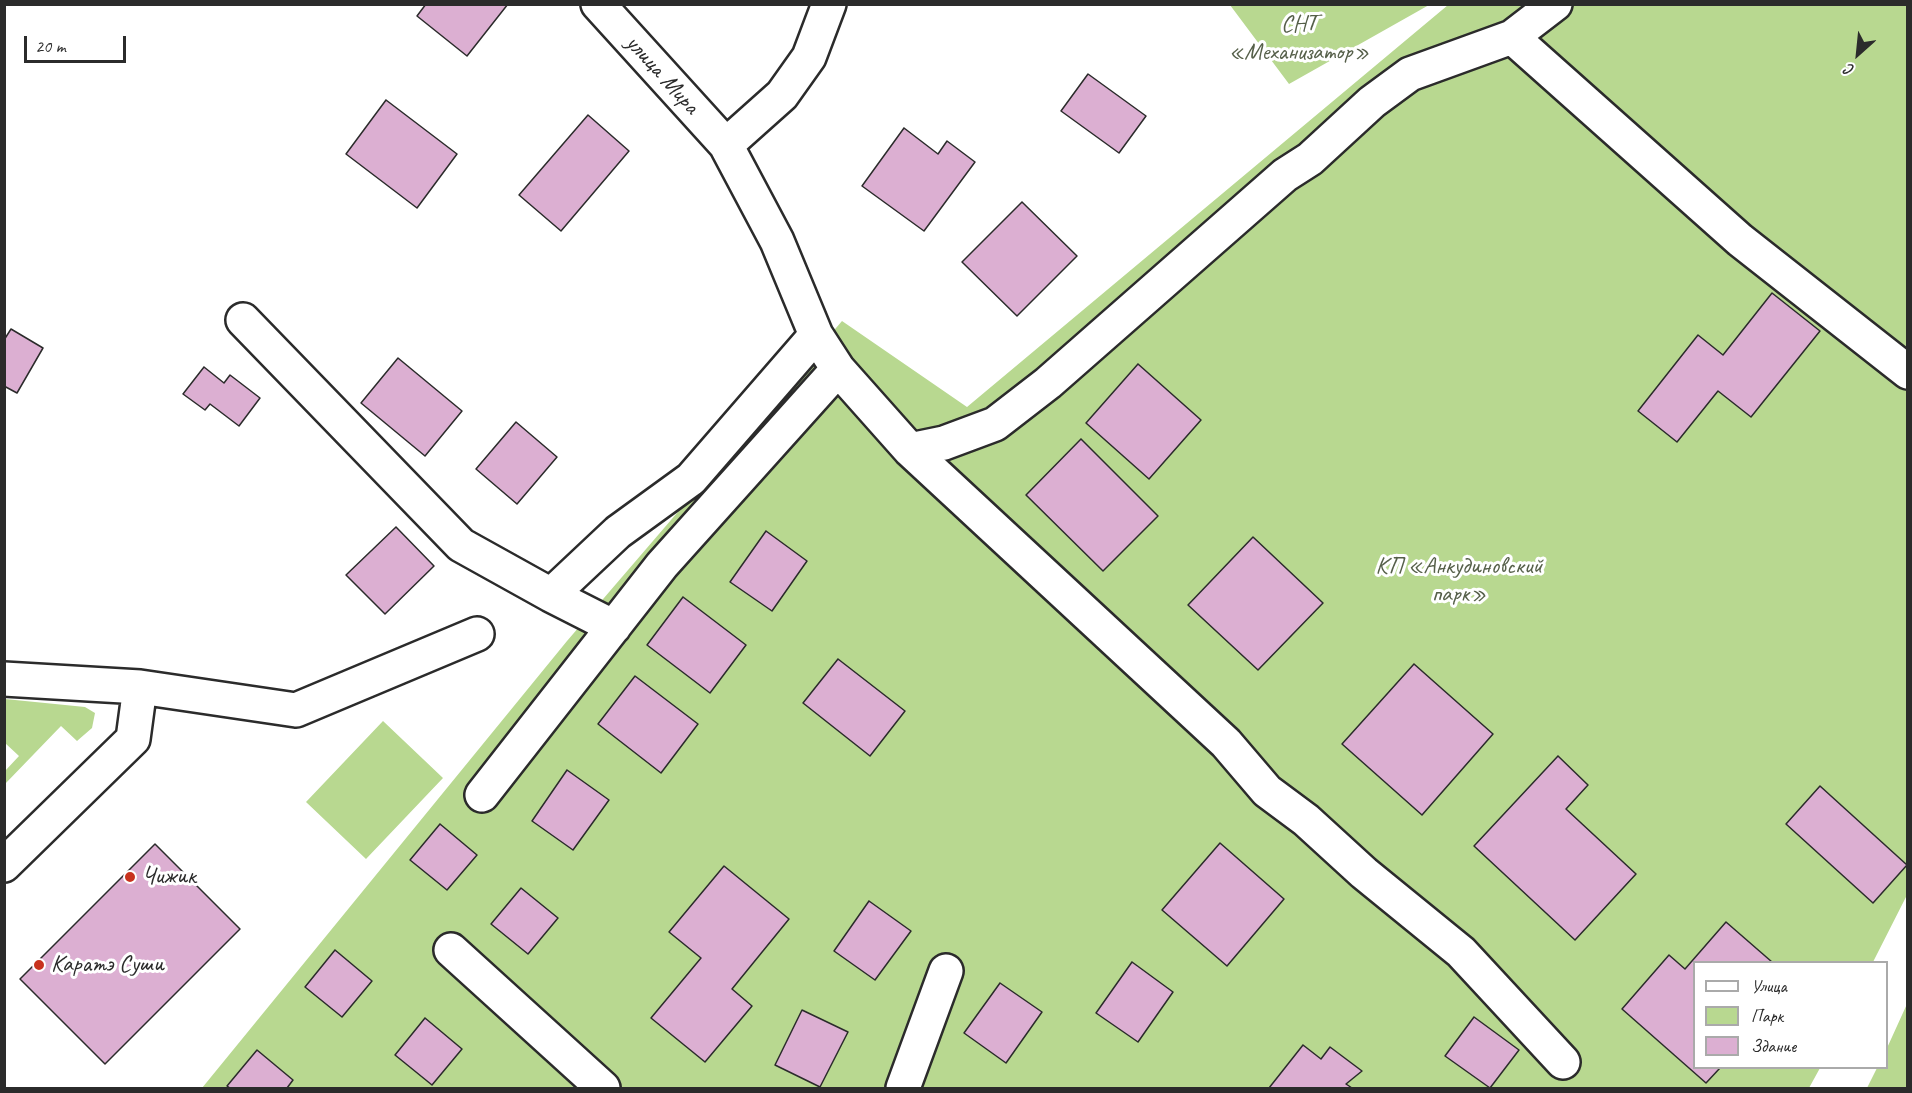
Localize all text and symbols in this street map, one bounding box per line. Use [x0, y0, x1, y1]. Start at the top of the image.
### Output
park label: СНТ «Механизатор» [1229, 11, 1369, 67]
scale bar [27, 24, 129, 62]
north arrow [1828, 24, 1888, 84]
street label: улица Мира [619, 29, 705, 121]
text: 20 m [35, 35, 66, 57]
text: С [1842, 59, 1858, 81]
park label: КП «Анкудиновский парк» [1375, 553, 1543, 609]
place label: Чижик [142, 863, 196, 891]
marker: Чижик [123, 870, 137, 884]
place label: Каратэ Суши [51, 951, 164, 979]
marker: Каратэ Суши [32, 958, 46, 972]
legend [1693, 961, 1888, 1069]
text: Улица [1751, 975, 1787, 997]
text: Парк [1751, 1005, 1783, 1027]
text: Здание [1751, 1035, 1796, 1057]

